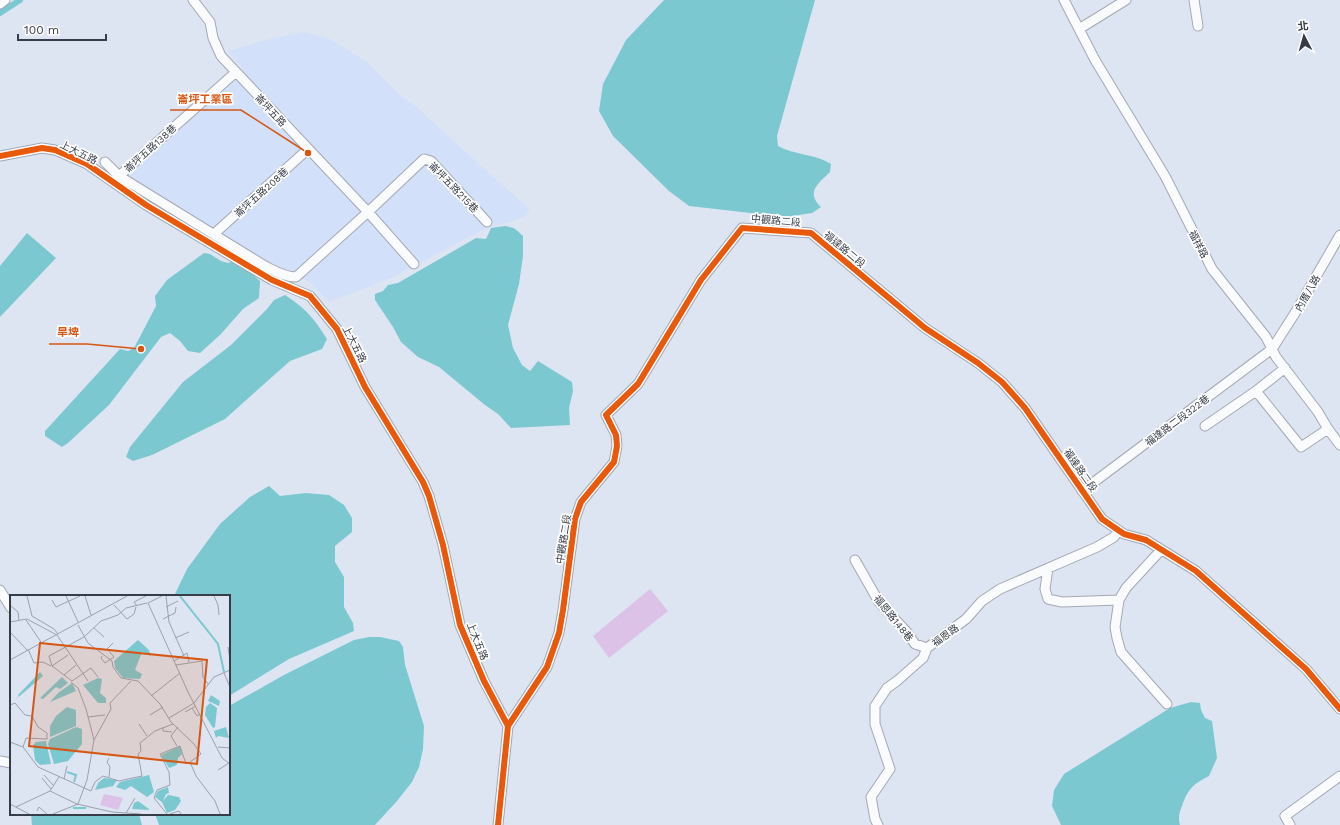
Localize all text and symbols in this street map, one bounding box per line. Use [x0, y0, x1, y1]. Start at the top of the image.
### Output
scale bar [18, 16, 106, 42]
north arrow [1284, 16, 1324, 56]
text: 北 [1297, 20, 1309, 34]
text: 100 m [24, 23, 59, 37]
callout: 崙坪工業區 [170, 87, 241, 110]
street label: 崙坪五路 [253, 92, 288, 129]
text: 崙坪工業區 [177, 93, 233, 106]
street label: 崙坪五路138巷 [122, 122, 178, 175]
street label: 上大五路 [58, 139, 99, 166]
street label: 崙坪五路215巷 [427, 160, 480, 215]
street label: 崙坪五路208巷 [232, 165, 290, 219]
street label: 中觀路二段 [751, 213, 801, 228]
street label: 福祥路 [1187, 228, 1210, 260]
street label: 福達路二段 [822, 229, 867, 270]
street label: 內厝八路 [1293, 273, 1322, 313]
callout: 旱埤 [49, 321, 87, 344]
street label: 上大五路 [341, 324, 369, 365]
text: 旱埤 [57, 326, 79, 339]
street label: 福達路二段322巷 [1143, 393, 1212, 448]
street label: 福達路二段 [1062, 447, 1099, 494]
street label: 中觀路二段 [554, 514, 573, 565]
street label: 福恩路148巷 [872, 593, 916, 644]
inset map [10, 595, 230, 815]
street label: 上大五路 [465, 621, 490, 662]
street label: 福恩路 [930, 622, 961, 649]

